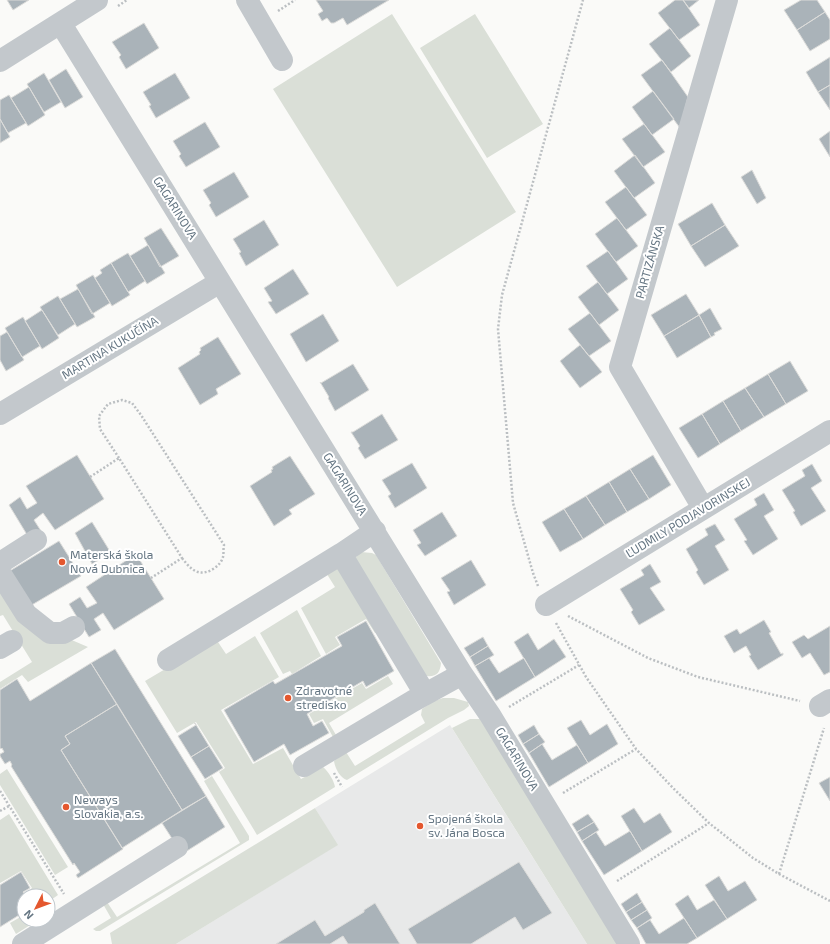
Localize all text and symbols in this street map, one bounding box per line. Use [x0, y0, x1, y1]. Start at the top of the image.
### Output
street label: GAGARINOVA [151, 174, 201, 242]
street label: PARTIZÁNSKA [632, 223, 666, 300]
street label: MARTINA KUKUČÍNA [59, 313, 161, 381]
street label: GAGARINOVA [321, 450, 371, 518]
street label: ĽUDMILY PODJAVORINSKEJ [623, 474, 752, 560]
place label: Materská škola Nová Dubnica [70, 547, 153, 575]
marker: Materská škola Nová Dubnica [57, 557, 67, 567]
place label: Zdravotné stredisko [296, 683, 352, 711]
marker: Zdravotné stredisko [283, 693, 293, 703]
street label: GAGARINOVA [494, 724, 542, 793]
place label: Neways Slovakia, a.s. [74, 792, 143, 820]
marker: Neways Slovakia, a.s. [61, 802, 71, 812]
place label: Spojená škola sv. Jána Bosca [428, 811, 505, 839]
marker: Spojená škola sv. Jána Bosca [415, 821, 425, 831]
north arrow [16, 888, 56, 928]
text: N [21, 908, 36, 922]

